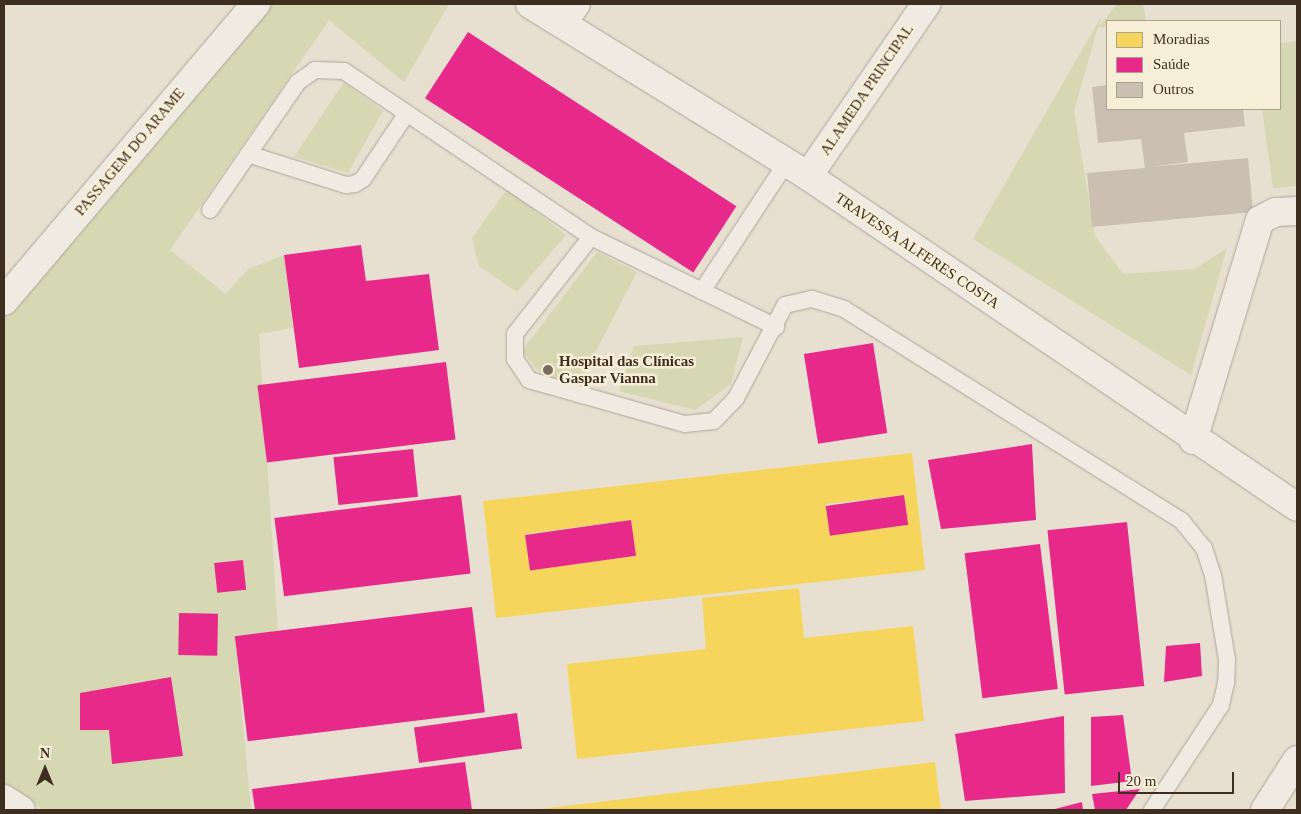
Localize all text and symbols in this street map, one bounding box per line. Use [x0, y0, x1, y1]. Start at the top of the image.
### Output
legend [1106, 20, 1281, 110]
street label: ALAMEDA PRINCIPAL [816, 21, 918, 159]
text: Moradias [1153, 31, 1210, 47]
text: Saúde [1153, 56, 1190, 72]
text: Outros [1153, 81, 1194, 97]
street label: PASSAGEM DO ARAME [71, 84, 189, 220]
street label: TRAVESSA ALFERES COSTA [831, 189, 1003, 313]
place label: Hospital das Clínicas Gaspar Vianna [559, 352, 694, 387]
marker: Hospital das Clínicas Gaspar Vianna [541, 363, 555, 377]
north arrow [20, 744, 70, 794]
text: N [40, 746, 50, 761]
scale bar [1121, 762, 1237, 794]
text: 20 m [1126, 773, 1156, 789]

